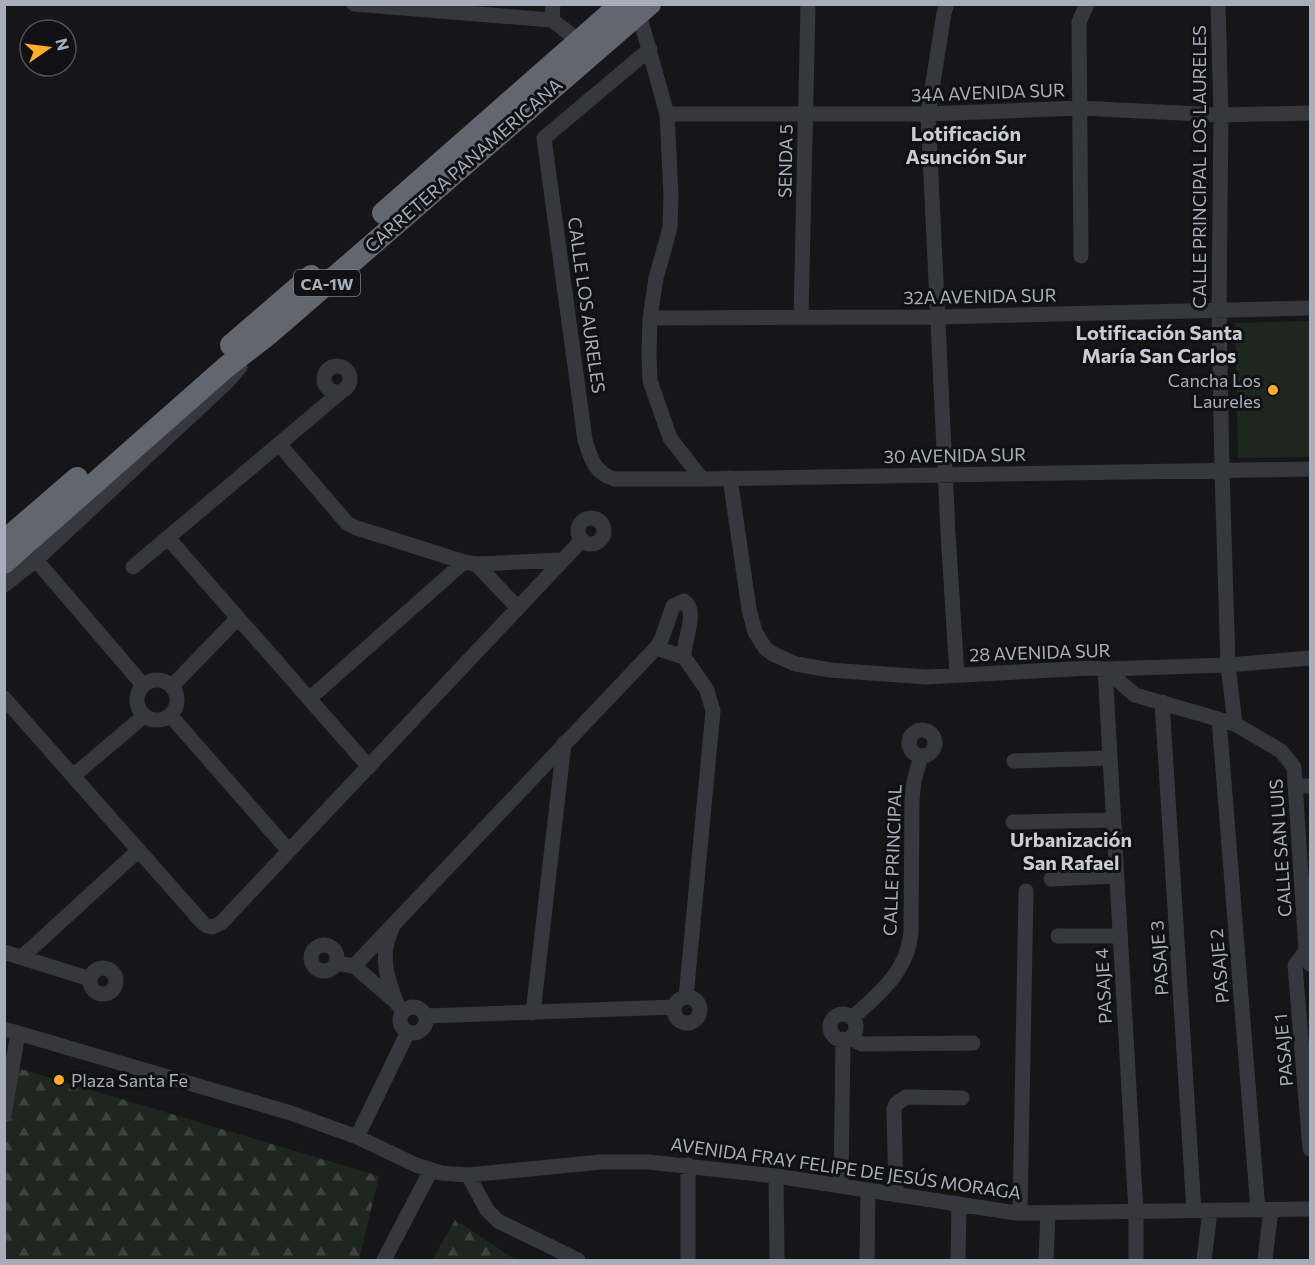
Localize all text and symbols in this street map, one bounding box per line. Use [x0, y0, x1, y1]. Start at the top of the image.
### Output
north arrow [18, 18, 78, 78]
street label: CALLE PRINCIPAL LOS LAURELES [1188, 25, 1210, 309]
text: N [52, 36, 74, 52]
street label: CARRETERA PANAMERICANA [360, 73, 566, 257]
street label: 34A AVENIDA SUR [911, 78, 1065, 106]
district label: Lotificación Asunción Sur [906, 121, 1026, 168]
street label: SENDA 5 [773, 124, 797, 198]
street label: CALLE LOS AURELES [564, 216, 610, 394]
road number: CA-1W [294, 270, 360, 296]
street label: 32A AVENIDA SUR [903, 284, 1057, 308]
district label: Lotificación Santa María San Carlos [1075, 320, 1243, 367]
place label: Cancha Los Laureles [1168, 369, 1261, 412]
marker: Cancha Los Laureles [1266, 383, 1280, 397]
street label: 30 AVENIDA SUR [884, 443, 1026, 467]
street label: 28 AVENIDA SUR [969, 639, 1111, 665]
street label: CALLE SAN LUIS [1264, 778, 1296, 918]
street label: CALLE PRINCIPAL [878, 784, 906, 936]
district label: Urbanización San Rafael [1010, 827, 1132, 874]
street label: PASAJE 3 [1145, 920, 1173, 996]
street label: PASAJE 2 [1205, 928, 1233, 1004]
street label: PASAJE 4 [1090, 947, 1116, 1024]
street label: PASAJE 1 [1269, 1013, 1297, 1087]
place label: Plaza Santa Fe [71, 1069, 188, 1091]
marker: Plaza Santa Fe [52, 1073, 66, 1087]
street label: AVENIDA FRAY FELIPE DE JESÚS MORAGA [669, 1132, 1023, 1204]

